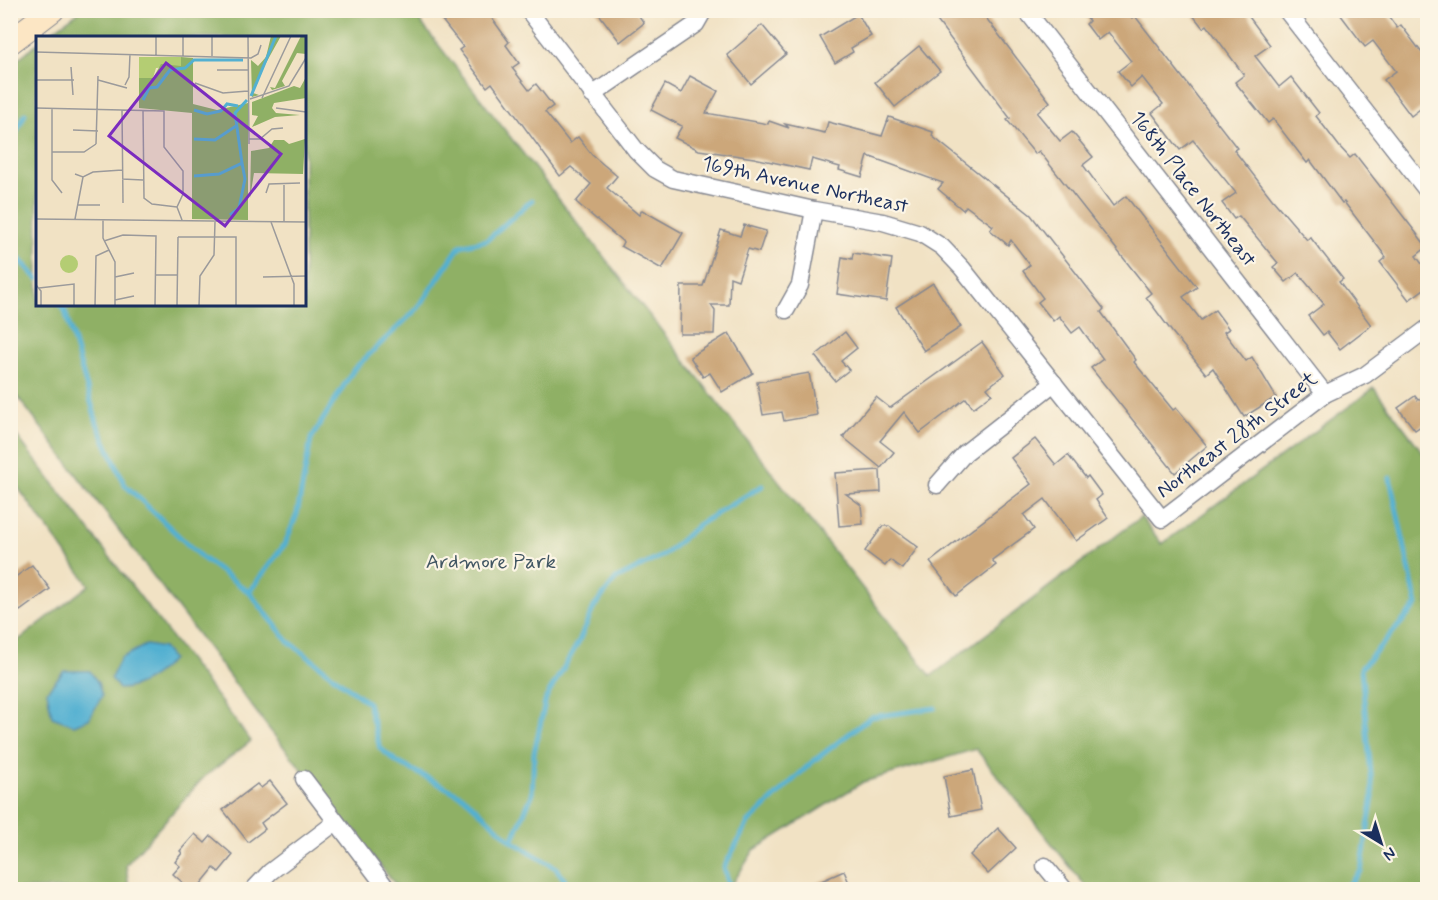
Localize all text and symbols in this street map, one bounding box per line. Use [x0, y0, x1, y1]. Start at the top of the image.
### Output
inset map [36, 36, 306, 306]
street label: 168th Place Northeast [1123, 105, 1263, 273]
street label: 169th Avenue Northeast [699, 149, 911, 221]
street label: Northeast 28th Street [1151, 365, 1324, 505]
park label: Ardmore Park [426, 548, 557, 576]
north arrow [1351, 813, 1411, 873]
text: N [1379, 842, 1400, 865]

